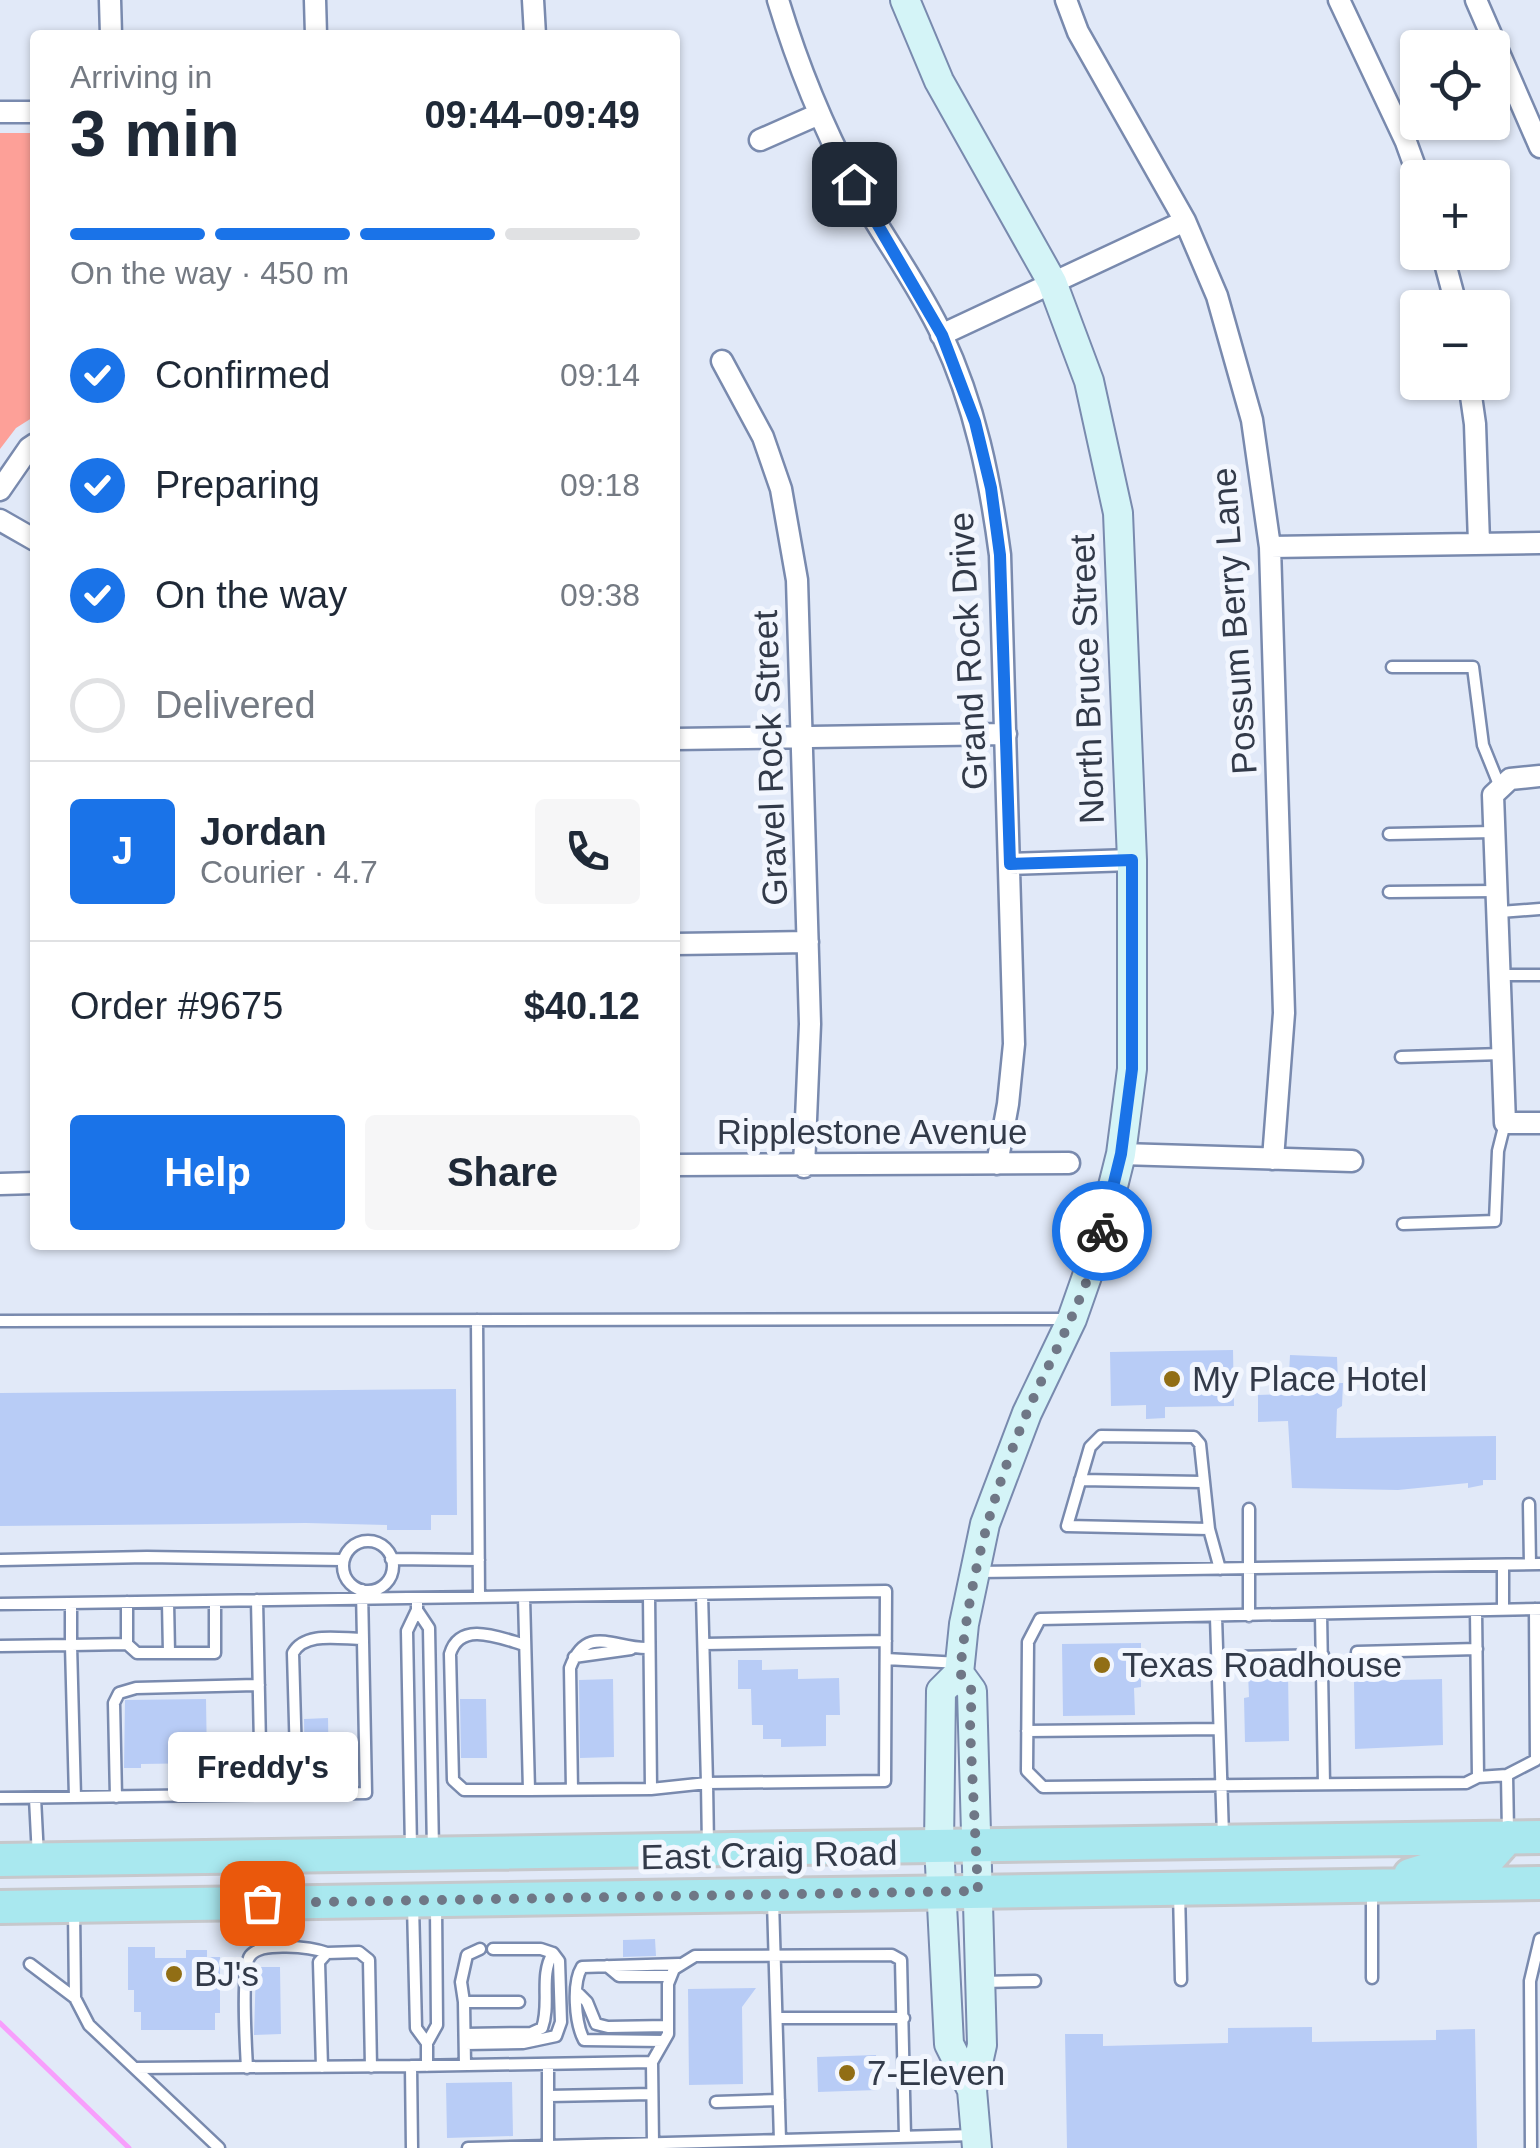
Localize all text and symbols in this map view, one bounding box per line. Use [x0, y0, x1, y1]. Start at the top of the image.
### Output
map controls [1400, 30, 1510, 400]
button: locate [1400, 30, 1510, 140]
text: Arriving in [70, 59, 212, 95]
text: 09:44–09:49 [424, 94, 640, 136]
text: 3 min [70, 97, 240, 170]
pin [812, 142, 897, 227]
icon: home [827, 157, 882, 212]
button: + [1400, 160, 1510, 270]
text: On the way · 450 m [70, 255, 349, 291]
button: − [1400, 290, 1510, 400]
icon: check [70, 348, 125, 403]
text: Confirmed [155, 354, 330, 396]
text: 09:14 [560, 357, 640, 393]
icon: check [70, 458, 125, 513]
text: Preparing [155, 464, 320, 506]
street label: Possum Berry Lane [1203, 466, 1264, 776]
text: 09:18 [560, 467, 640, 503]
street label: Grand Rock Drive [941, 511, 994, 791]
street label: North Bruce Street [1062, 533, 1111, 825]
icon: check [70, 568, 125, 623]
text: On the way [155, 574, 347, 616]
text: 09:38 [560, 577, 640, 613]
street label: Gravel Rock Street [745, 609, 794, 906]
text: Delivered [155, 684, 316, 726]
button: phone [535, 799, 640, 904]
text: Jordan [200, 811, 327, 853]
text: J [112, 830, 133, 872]
text: Courier · 4.7 [200, 854, 378, 890]
text: Order #9675 [70, 985, 283, 1027]
text: $40.12 [524, 985, 640, 1027]
street label: Ripplestone Avenue [717, 1112, 1027, 1151]
button: Help [70, 1115, 345, 1230]
button: Share [365, 1115, 640, 1230]
courier [1052, 1181, 1152, 1281]
icon: bike [1075, 1204, 1130, 1259]
place label: My Place Hotel [1192, 1359, 1427, 1398]
marker: My Place Hotel [1161, 1368, 1183, 1390]
place label: Texas Roadhouse [1122, 1645, 1402, 1684]
marker: Texas Roadhouse [1091, 1654, 1113, 1676]
callout: Freddy's [167, 1733, 357, 1803]
text: Freddy's [197, 1749, 329, 1785]
street label: East Craig Road [640, 1833, 898, 1876]
pin [220, 1861, 305, 1946]
icon: bag [235, 1876, 290, 1931]
place label: BJ's [194, 1954, 259, 1993]
marker: BJ's [163, 1963, 185, 1985]
place label: 7-Eleven [867, 2053, 1005, 2092]
marker: 7-Eleven [836, 2062, 858, 2084]

